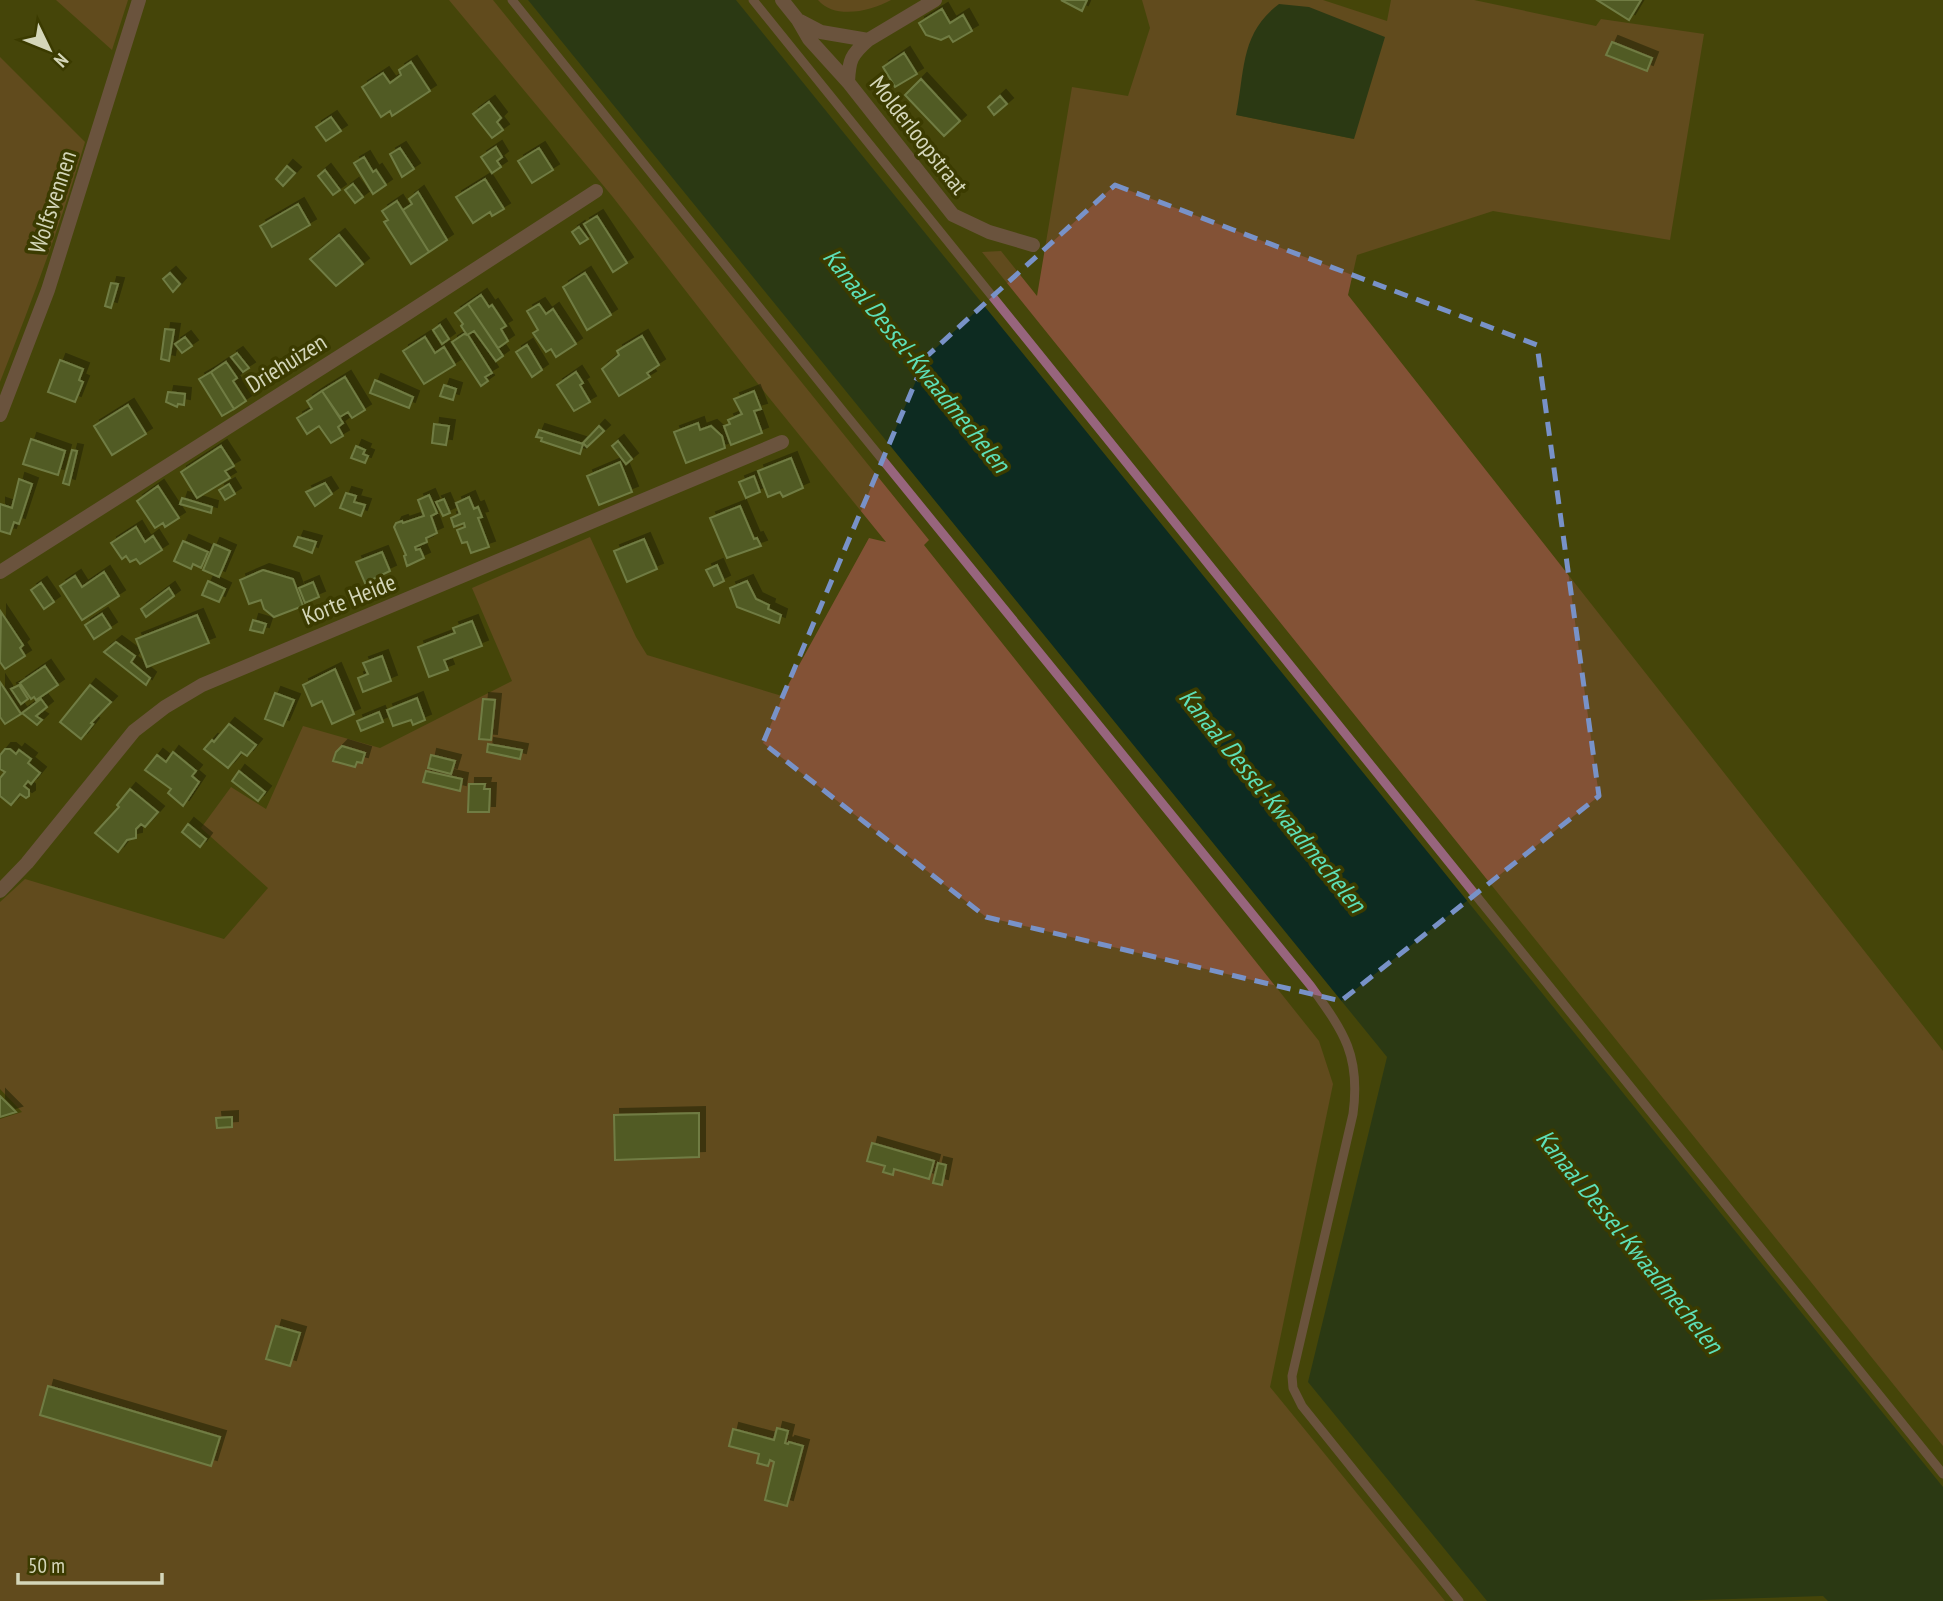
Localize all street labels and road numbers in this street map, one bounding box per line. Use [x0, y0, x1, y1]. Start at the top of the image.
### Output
street label: Molderloopstraat [863, 70, 975, 201]
street label: Wolfsvennen [21, 147, 83, 257]
street label: Driehuizen [240, 326, 332, 400]
street label: Korte Heide [298, 566, 400, 632]

